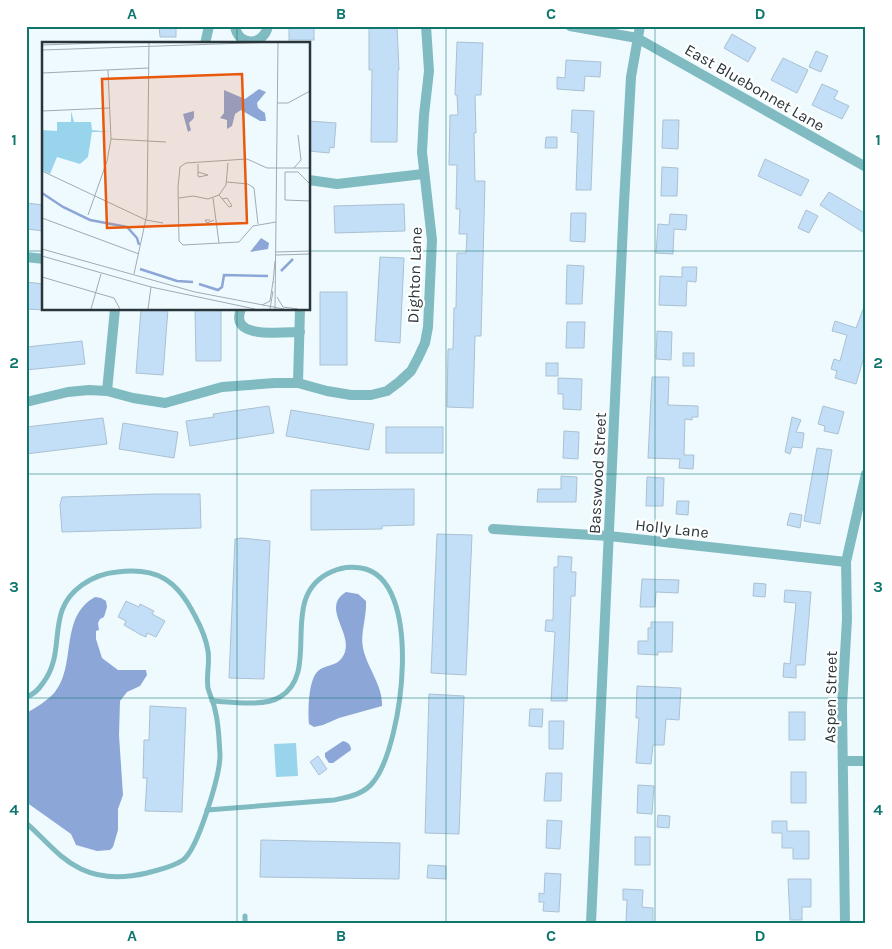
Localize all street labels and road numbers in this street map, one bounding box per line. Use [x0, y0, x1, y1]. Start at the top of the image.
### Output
street label: East Bluebonnet Lane [682, 40, 828, 135]
street label: Dighton Lane [403, 227, 426, 324]
street label: Basswood Street [585, 412, 610, 534]
street label: Holly Lane [634, 515, 710, 542]
street label: Aspen Street [820, 651, 841, 743]

